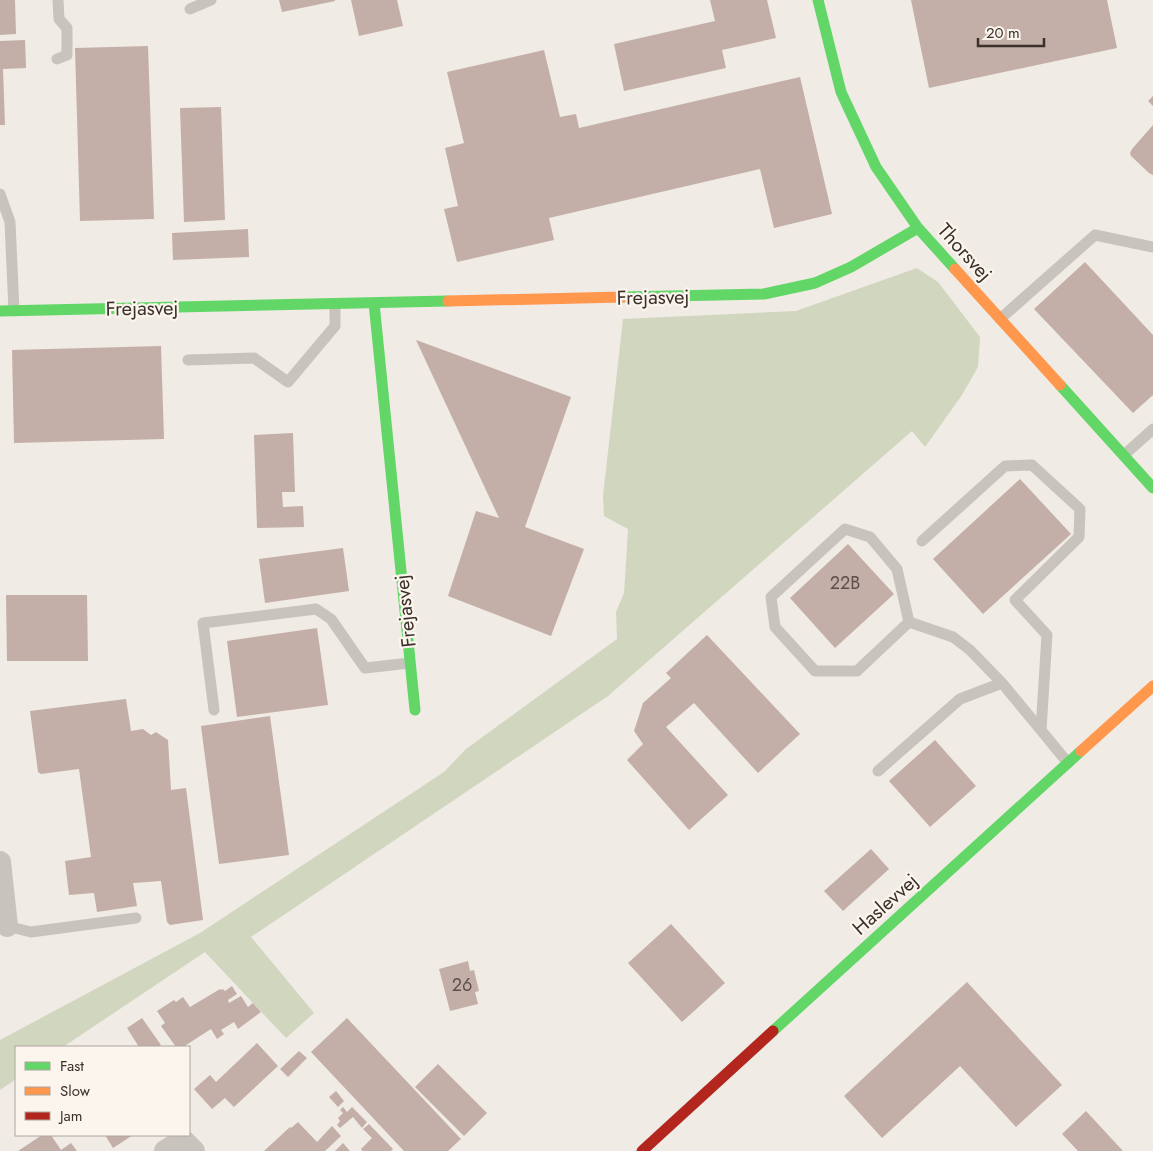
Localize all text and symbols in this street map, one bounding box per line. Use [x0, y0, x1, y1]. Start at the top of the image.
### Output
scale bar [978, 15, 1044, 47]
text: 20 m [986, 22, 1020, 44]
street label: Thorsvej [931, 217, 999, 288]
street label: Frejasvej [616, 282, 690, 313]
street label: Frejasvej [105, 293, 179, 324]
house number: 22B [830, 570, 860, 596]
street label: Frejasvej [387, 573, 424, 649]
street label: Haslevvej [846, 867, 925, 942]
house number: 26 [452, 972, 472, 998]
legend [15, 1046, 190, 1136]
text: Fast [60, 1055, 84, 1077]
text: Slow [60, 1080, 91, 1102]
text: Jam [58, 1105, 83, 1127]

